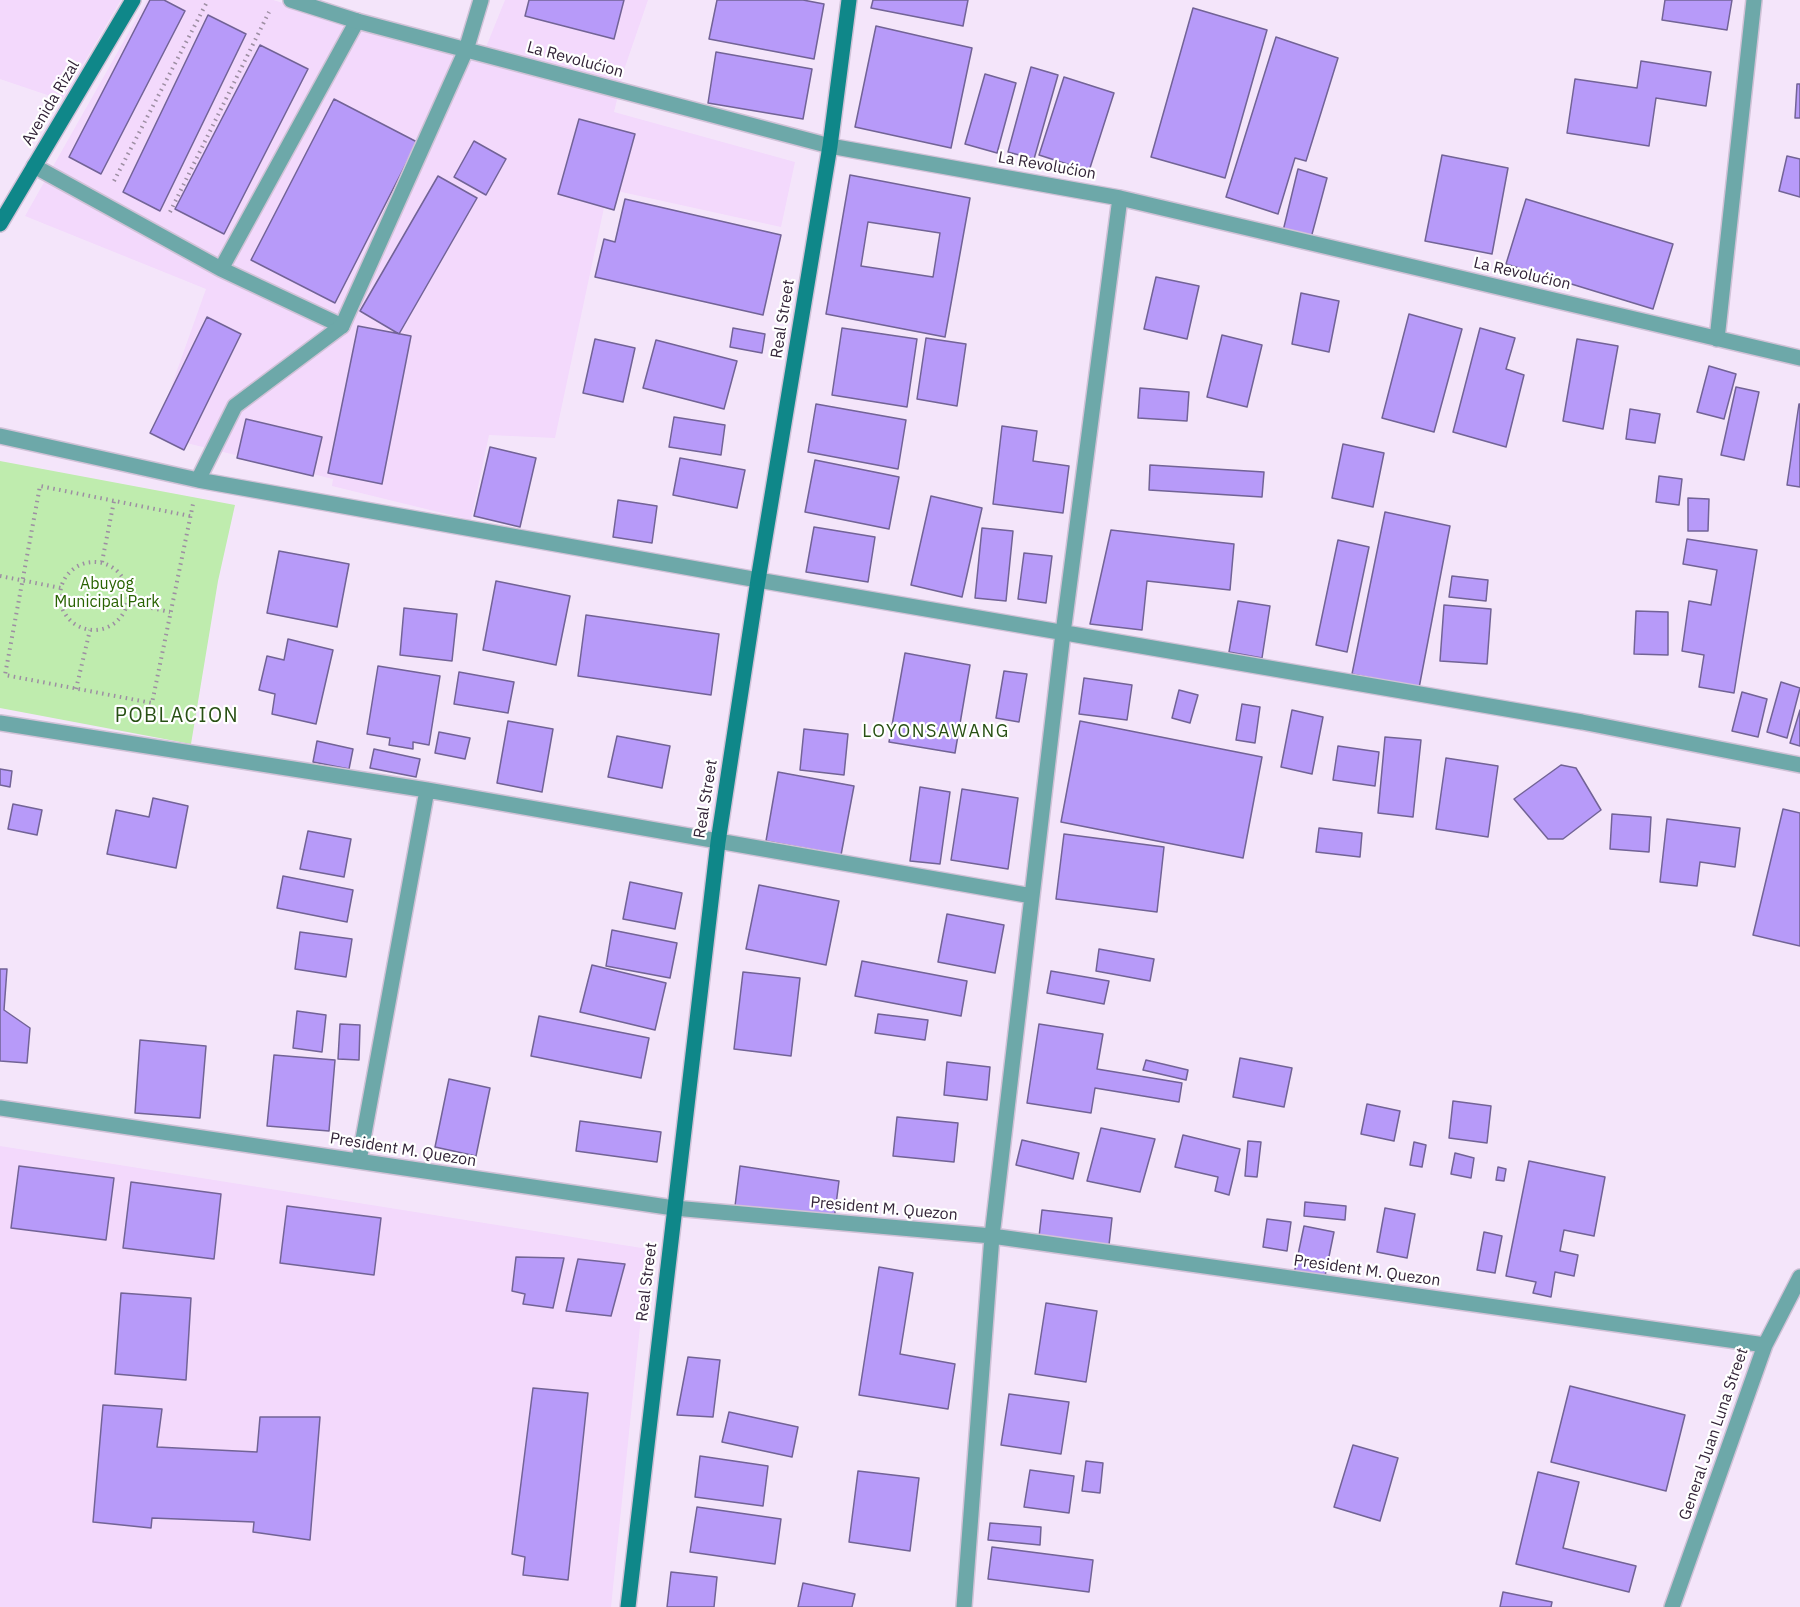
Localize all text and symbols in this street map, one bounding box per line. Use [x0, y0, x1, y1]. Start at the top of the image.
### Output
street label: La Revolućion [525, 38, 625, 82]
street label: Avenida Rizal [18, 57, 84, 149]
street label: La Revolućion [996, 148, 1098, 184]
street label: La Revolućion [1472, 253, 1572, 295]
street label: Real Street [767, 278, 799, 360]
park label: Abuyog Municipal Park [54, 574, 160, 612]
district label: POBLACION [115, 704, 239, 728]
district label: LOYONSAWANG [862, 721, 1010, 743]
street label: Real Street [690, 758, 722, 840]
street label: President M. Quezon [328, 1129, 478, 1171]
street label: President M. Quezon [809, 1193, 959, 1225]
street label: Real Street [633, 1241, 661, 1323]
street label: President M. Quezon [1292, 1251, 1442, 1291]
street label: General Juan Luna Street [1675, 1345, 1753, 1523]

